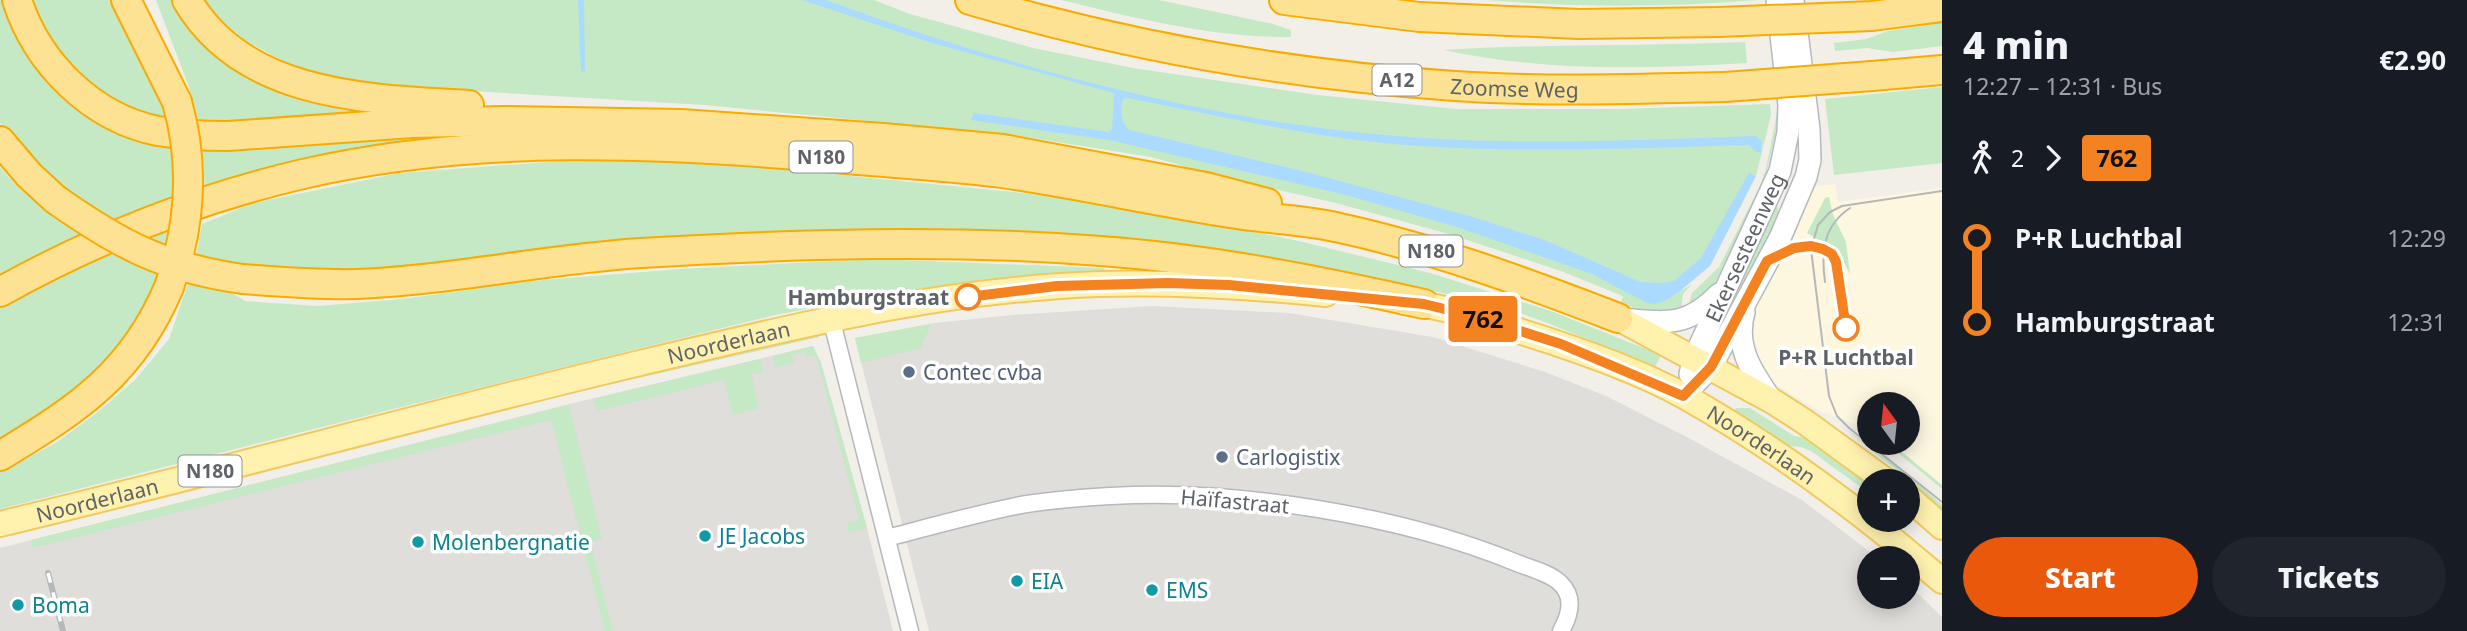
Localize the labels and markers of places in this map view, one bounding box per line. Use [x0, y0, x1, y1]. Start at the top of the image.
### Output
place label: Hamburgstraat [788, 283, 949, 311]
marker: Hamburgstraat [955, 284, 981, 310]
marker: P+R Luchtbal [1833, 315, 1859, 341]
place label: P+R Luchtbal [1778, 343, 1914, 371]
place label: Contec cvba [923, 358, 1042, 386]
marker: Contec cvba [901, 364, 917, 380]
place label: Carlogistix [1236, 443, 1340, 471]
marker: Carlogistix [1214, 449, 1230, 465]
place label: JE Jacobs [717, 522, 805, 550]
place label: Molenbergnatie [432, 528, 590, 556]
marker: JE Jacobs [697, 528, 713, 544]
marker: Molenbergnatie [410, 534, 426, 550]
place label: EIA [1031, 567, 1064, 595]
marker: EIA [1009, 573, 1025, 589]
place label: EMS [1166, 576, 1208, 604]
marker: EMS [1144, 582, 1160, 598]
place label: Boma [32, 591, 90, 619]
marker: Boma [10, 597, 26, 613]

